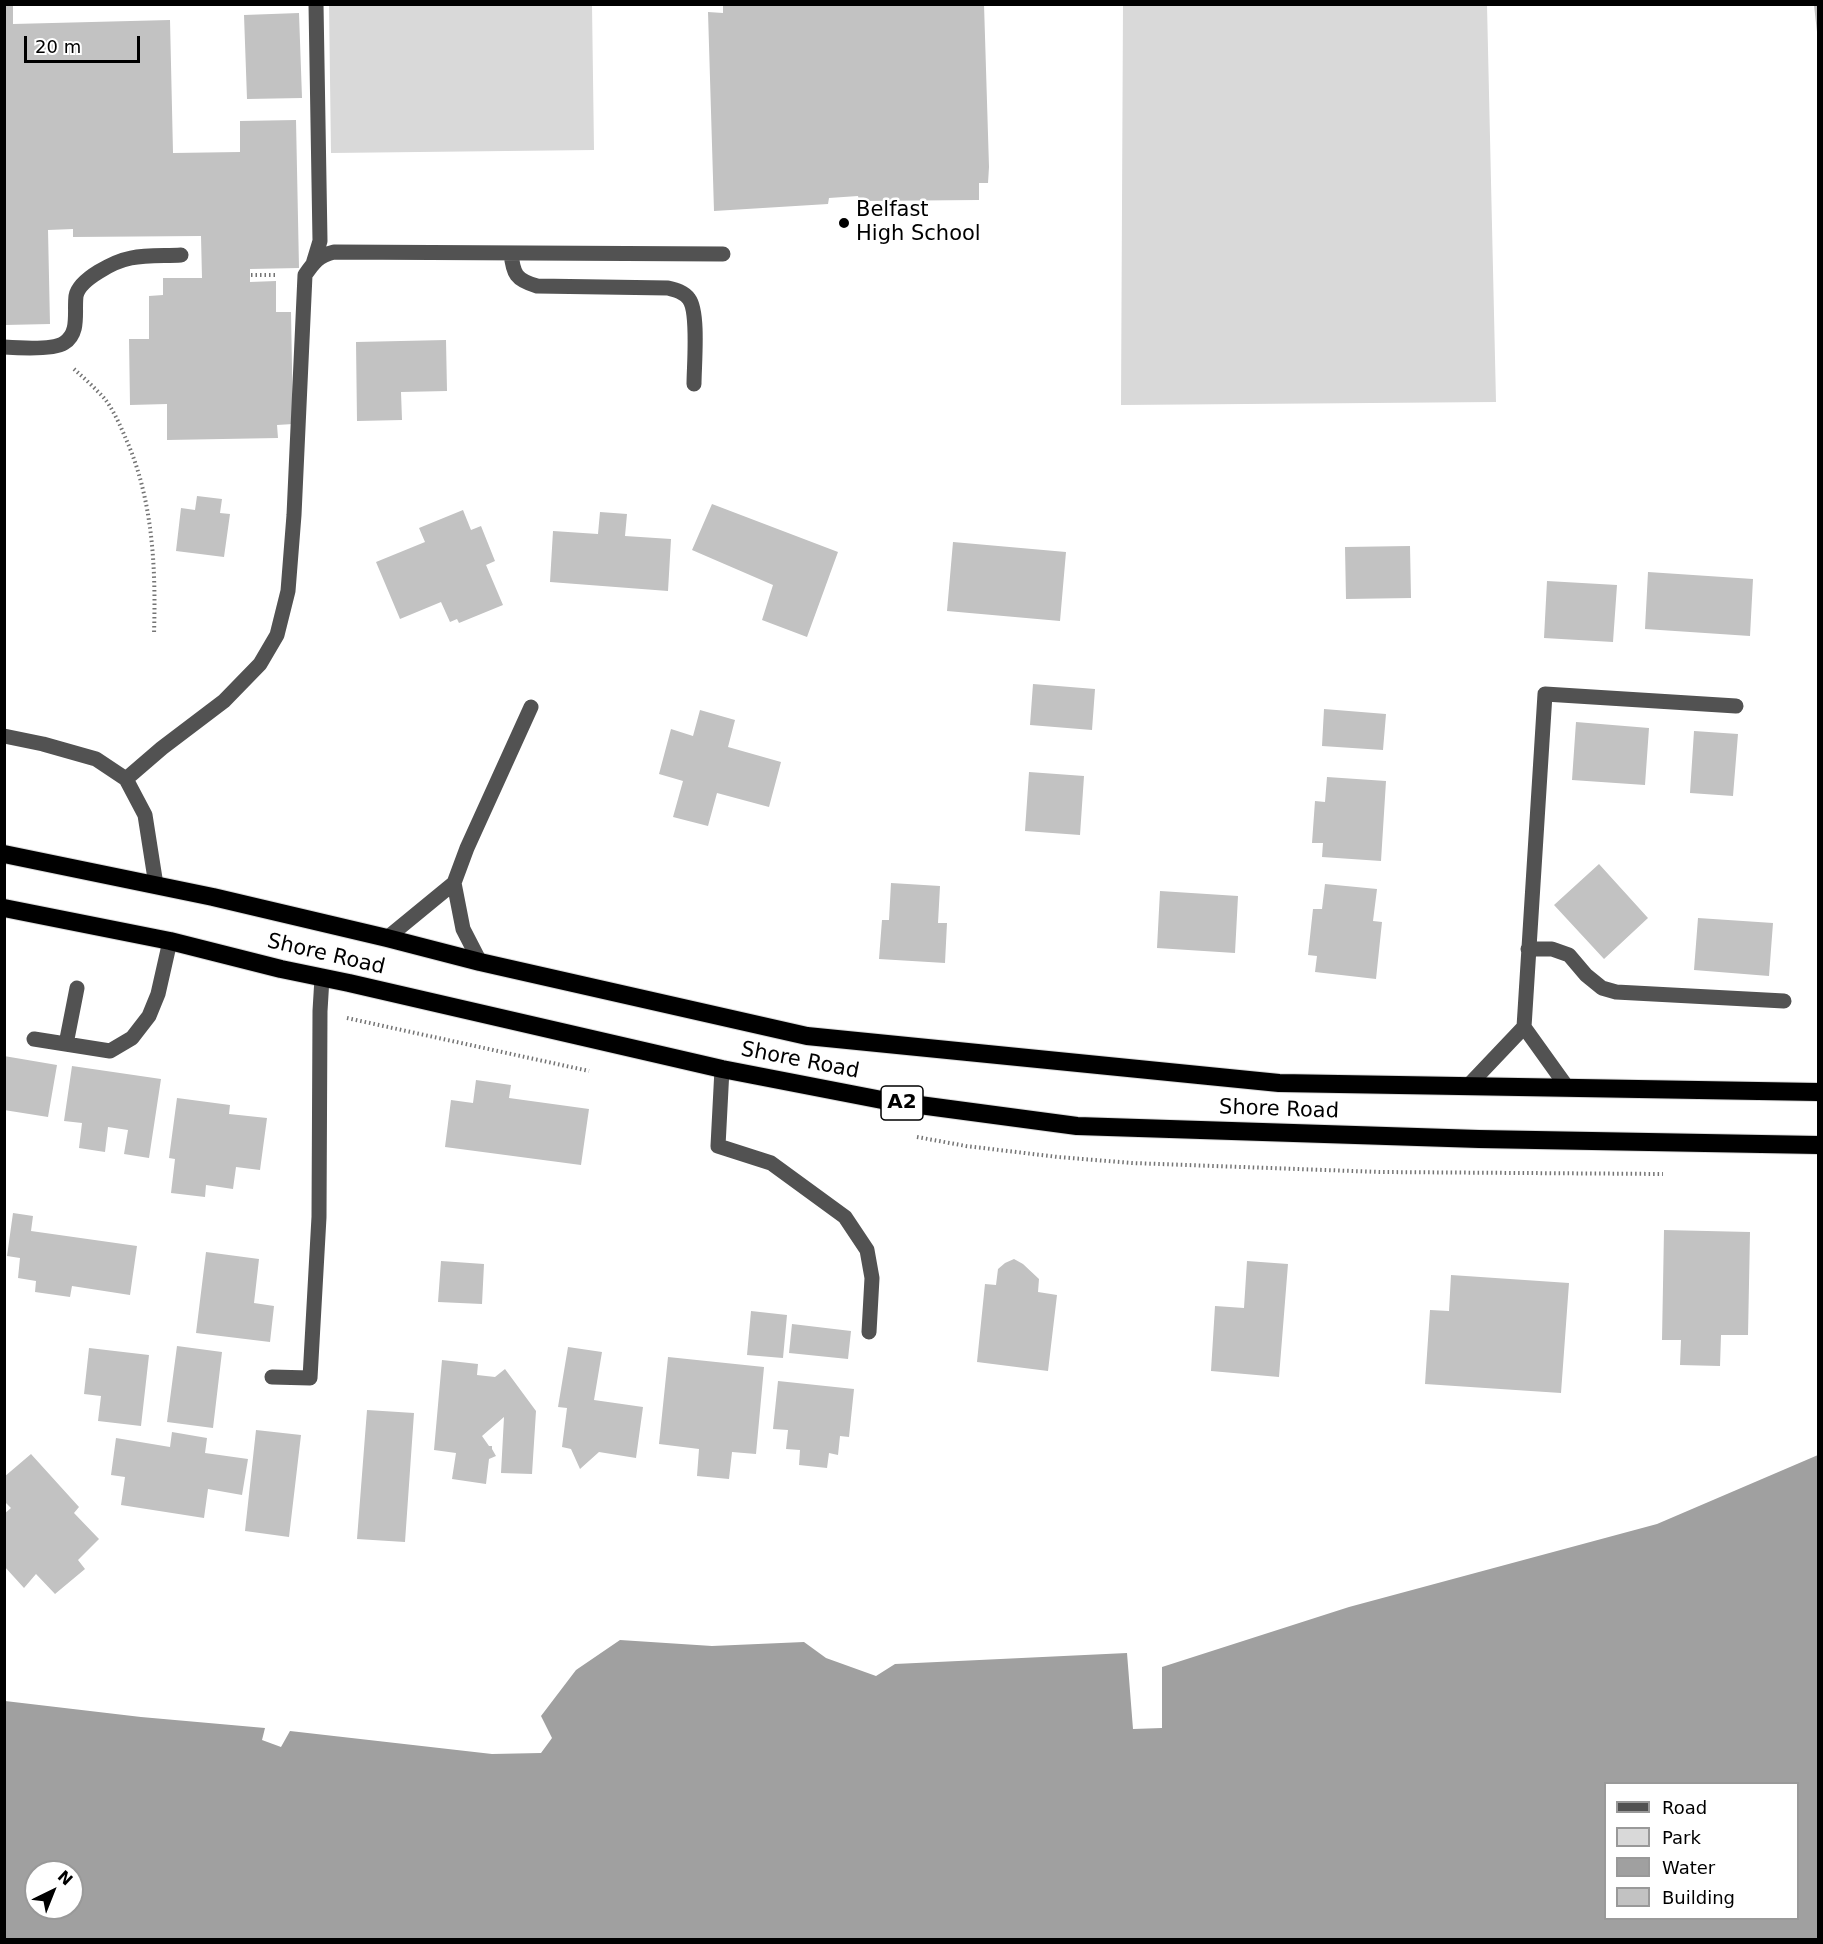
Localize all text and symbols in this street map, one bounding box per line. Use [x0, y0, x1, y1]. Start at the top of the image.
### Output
scale bar [27, 24, 142, 62]
text: 20 m [35, 36, 81, 57]
place label: Belfast High School [856, 198, 981, 248]
marker: Belfast High School [837, 216, 851, 230]
street label: Shore Road [265, 929, 387, 981]
street label: Shore Road [739, 1037, 861, 1085]
road number: A2 [881, 1086, 923, 1120]
street label: Shore Road [1219, 1095, 1339, 1125]
legend [1604, 1782, 1799, 1920]
text: Road [1662, 1797, 1707, 1818]
text: Park [1662, 1827, 1701, 1848]
text: Water [1662, 1857, 1715, 1878]
north arrow [24, 1860, 84, 1920]
text: N [54, 1866, 77, 1889]
text: Building [1662, 1887, 1735, 1908]

